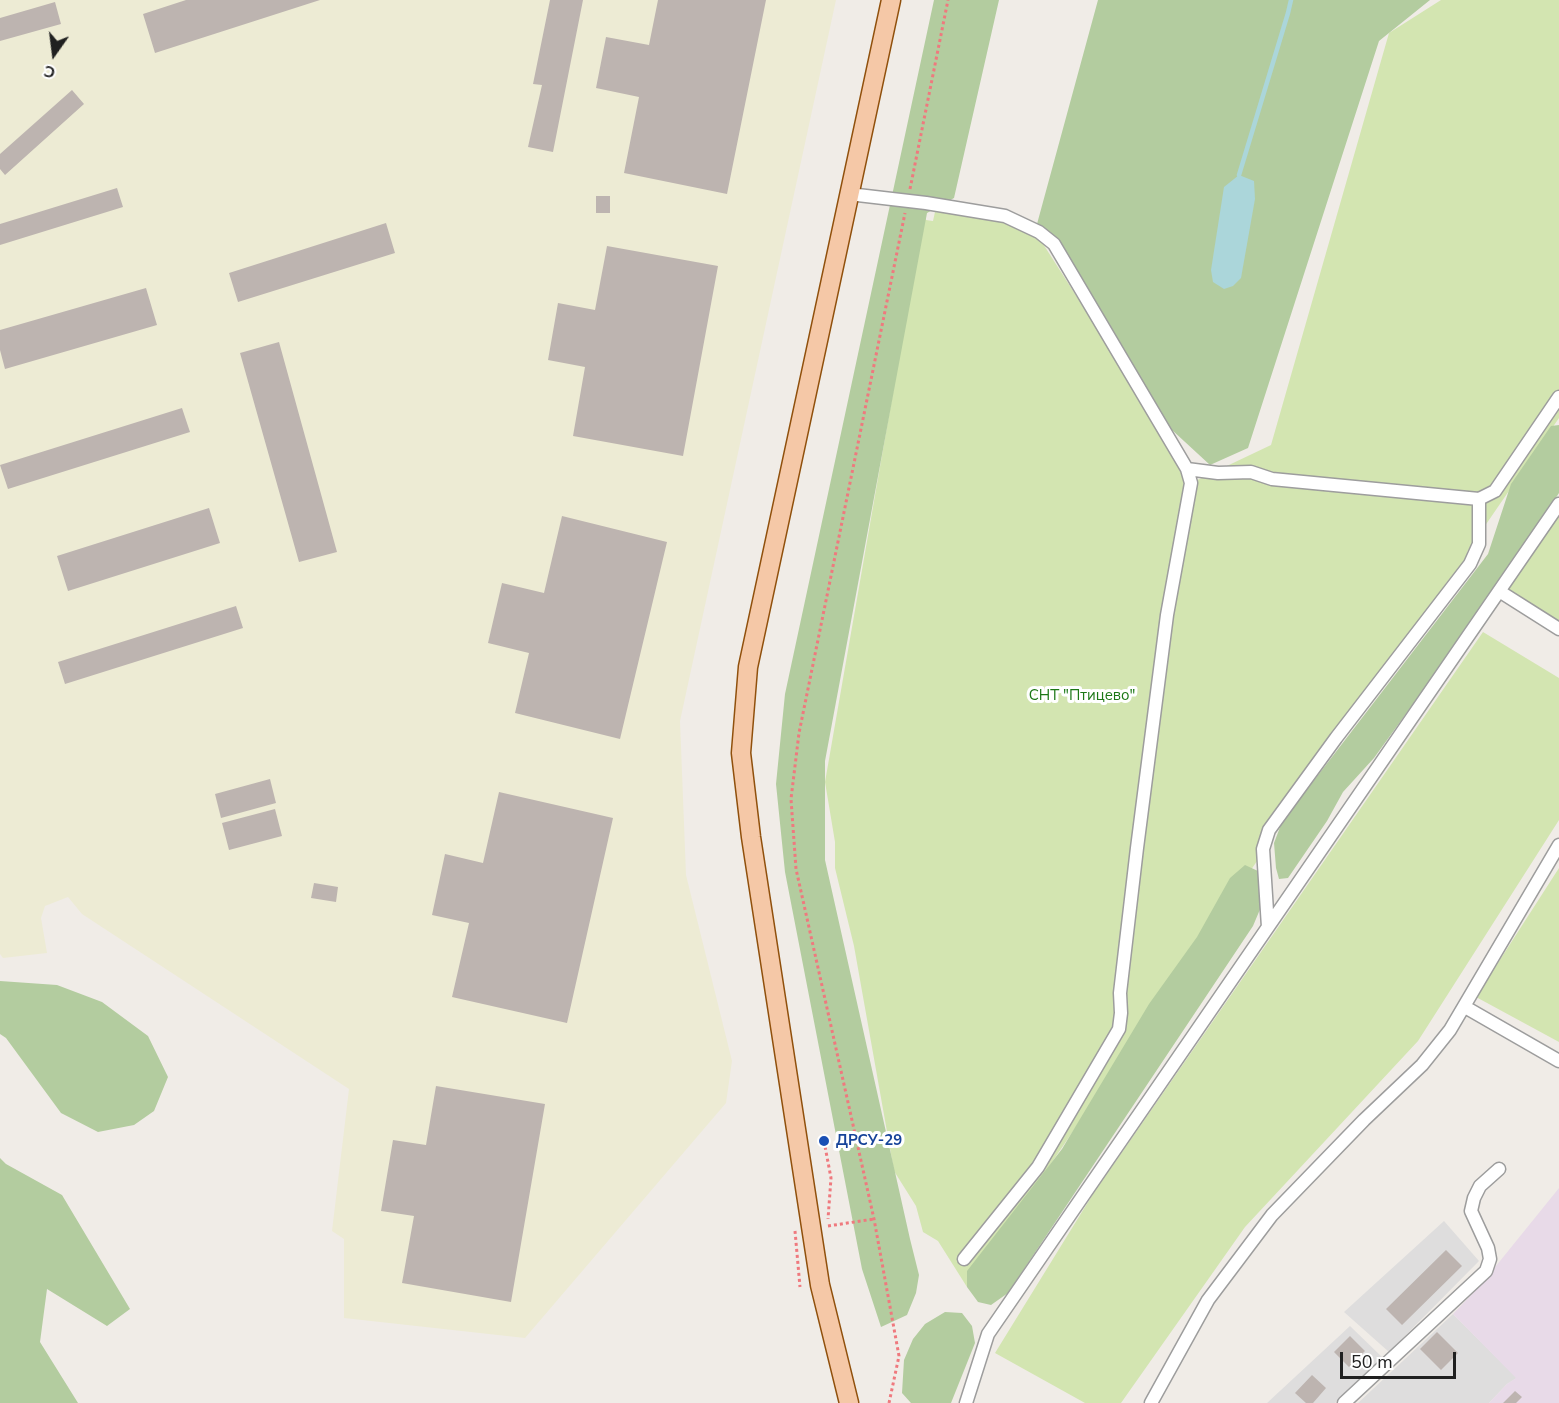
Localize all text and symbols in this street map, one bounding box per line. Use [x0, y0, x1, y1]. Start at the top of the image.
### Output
north arrow [24, 24, 84, 84]
text: С [42, 59, 58, 83]
park label: СНТ "Птицево" [1029, 687, 1135, 705]
place label: ДРСУ-29 [836, 1132, 902, 1150]
marker: ДРСУ-29 [817, 1134, 831, 1148]
scale bar [1343, 1340, 1458, 1378]
text: 50 m [1351, 1350, 1393, 1374]

